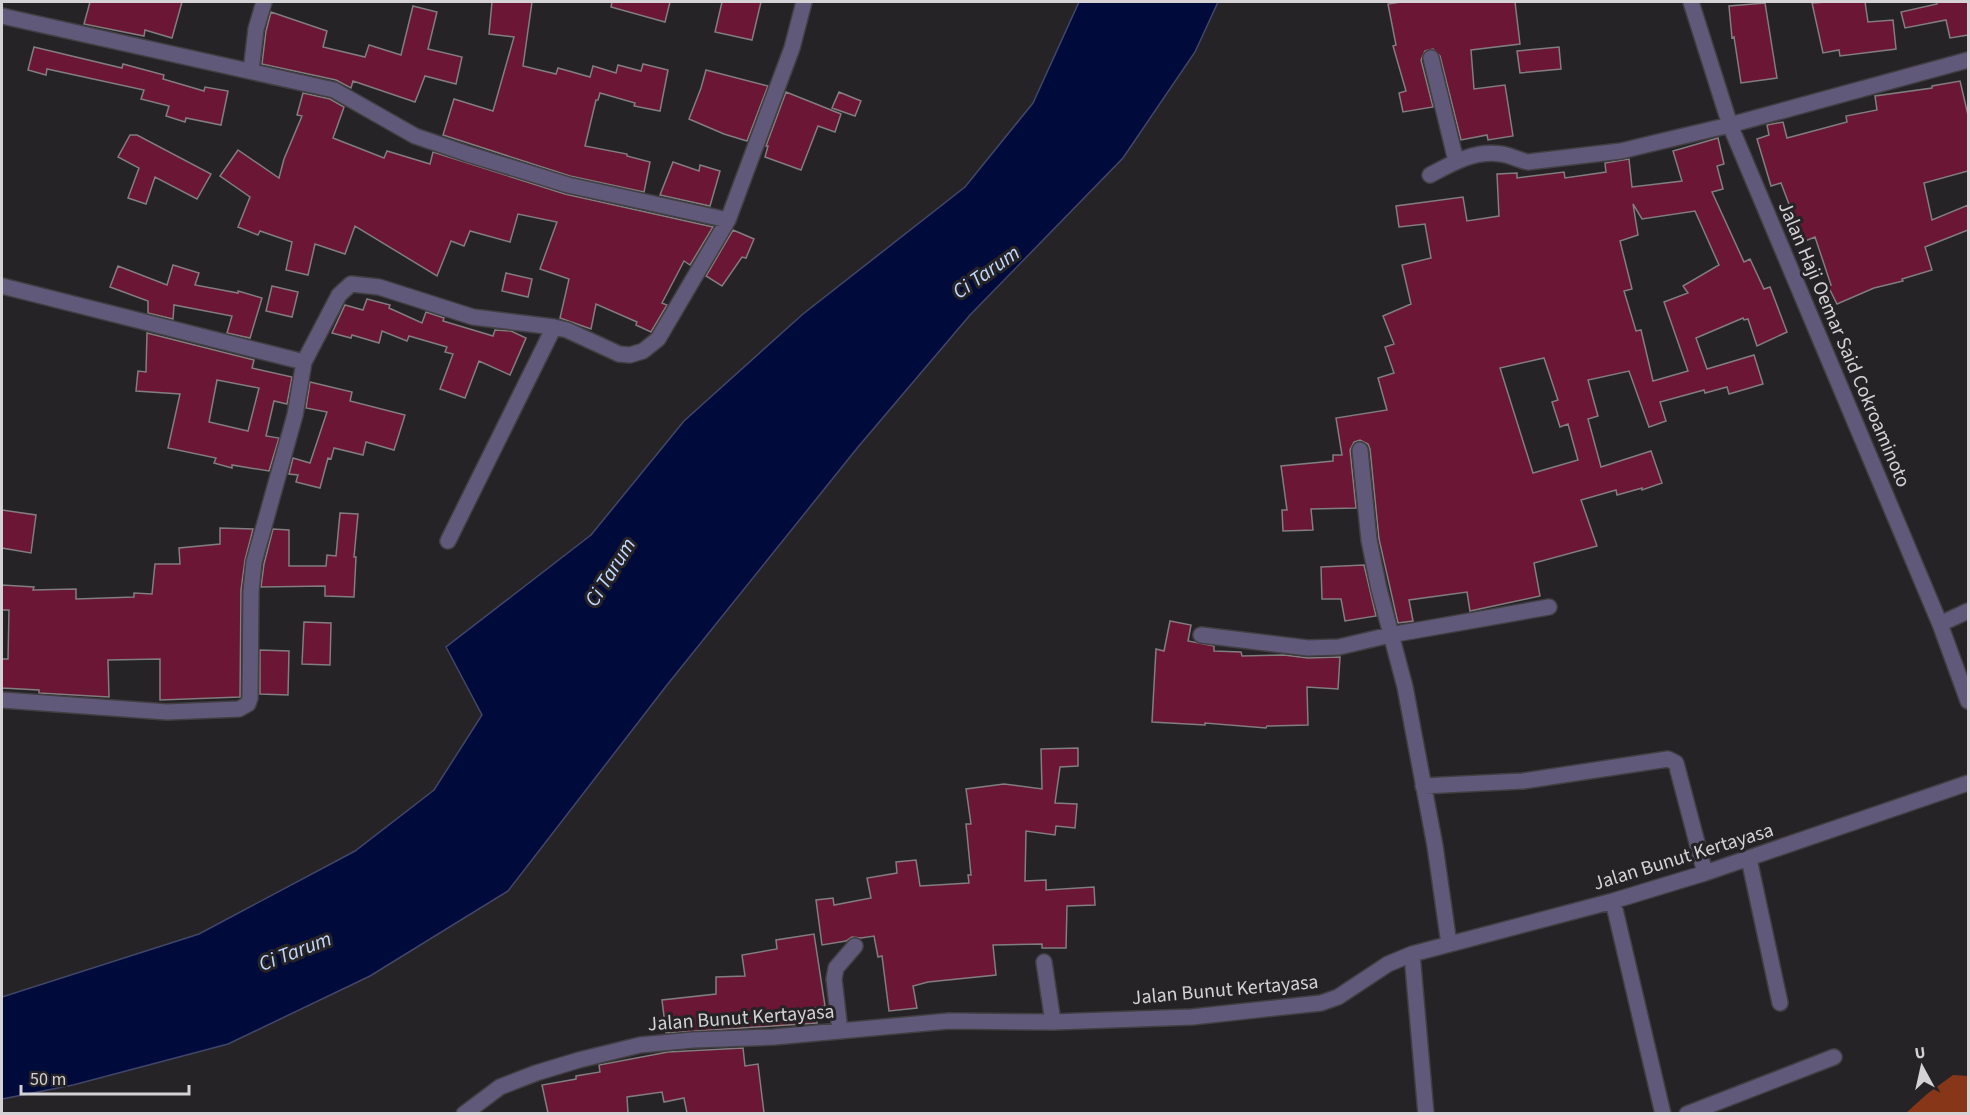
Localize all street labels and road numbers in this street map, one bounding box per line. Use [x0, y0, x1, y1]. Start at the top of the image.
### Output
street label: Jalan Haji Oemar Said Cokroaminoto [1771, 197, 1917, 492]
street label: Jalan Bunut Kertayasa [1590, 816, 1777, 898]
street label: Jalan Bunut Kertayasa [1131, 968, 1320, 1012]
street label: Jalan Bunut Kertayasa [647, 998, 835, 1038]

